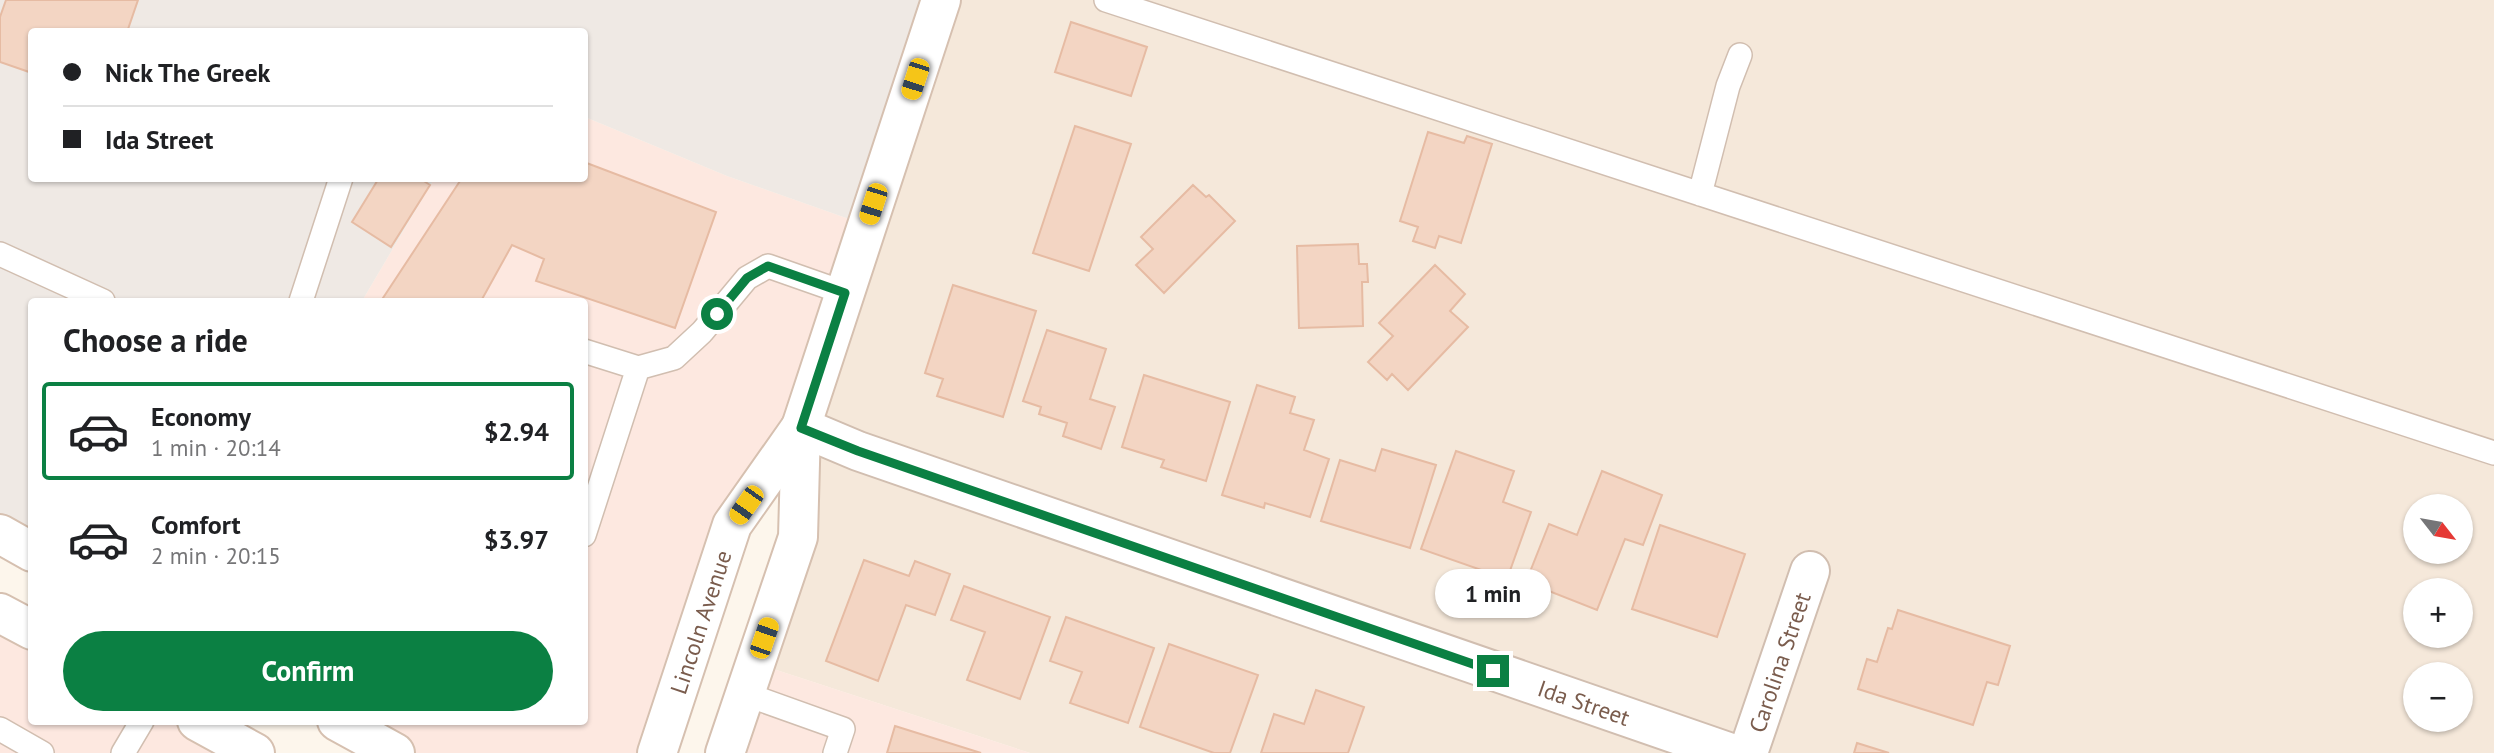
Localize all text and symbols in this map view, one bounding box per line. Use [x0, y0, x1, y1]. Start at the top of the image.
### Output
text: Nick The Greek [105, 56, 270, 89]
car [899, 56, 932, 102]
text: Ida Street [105, 123, 213, 156]
car [857, 181, 890, 227]
route start [701, 298, 733, 330]
text: Choose a ride [63, 319, 248, 361]
icon: car [67, 400, 130, 463]
text: Economy [151, 400, 251, 433]
text: $2.94 [484, 415, 549, 448]
text: 1 min · 20:14 [151, 433, 281, 462]
car [726, 482, 767, 528]
north arrow [2403, 494, 2473, 564]
map controls [2403, 494, 2473, 732]
icon: car [67, 508, 130, 571]
text: Comfort [151, 508, 241, 541]
text: $3.97 [484, 523, 549, 556]
text: 2 min · 20:15 [151, 541, 281, 570]
street label: Lincoln Avenue [663, 546, 737, 697]
callout: 1 min [1435, 570, 1551, 618]
button: + [2403, 578, 2473, 648]
text: 1 min [1465, 579, 1521, 608]
street label: Carolina Street [1742, 588, 1816, 736]
car [748, 615, 781, 661]
button: Confirm [63, 631, 553, 711]
route end [1477, 655, 1509, 687]
button: − [2403, 662, 2473, 732]
street label: Ida Street [1534, 673, 1634, 731]

